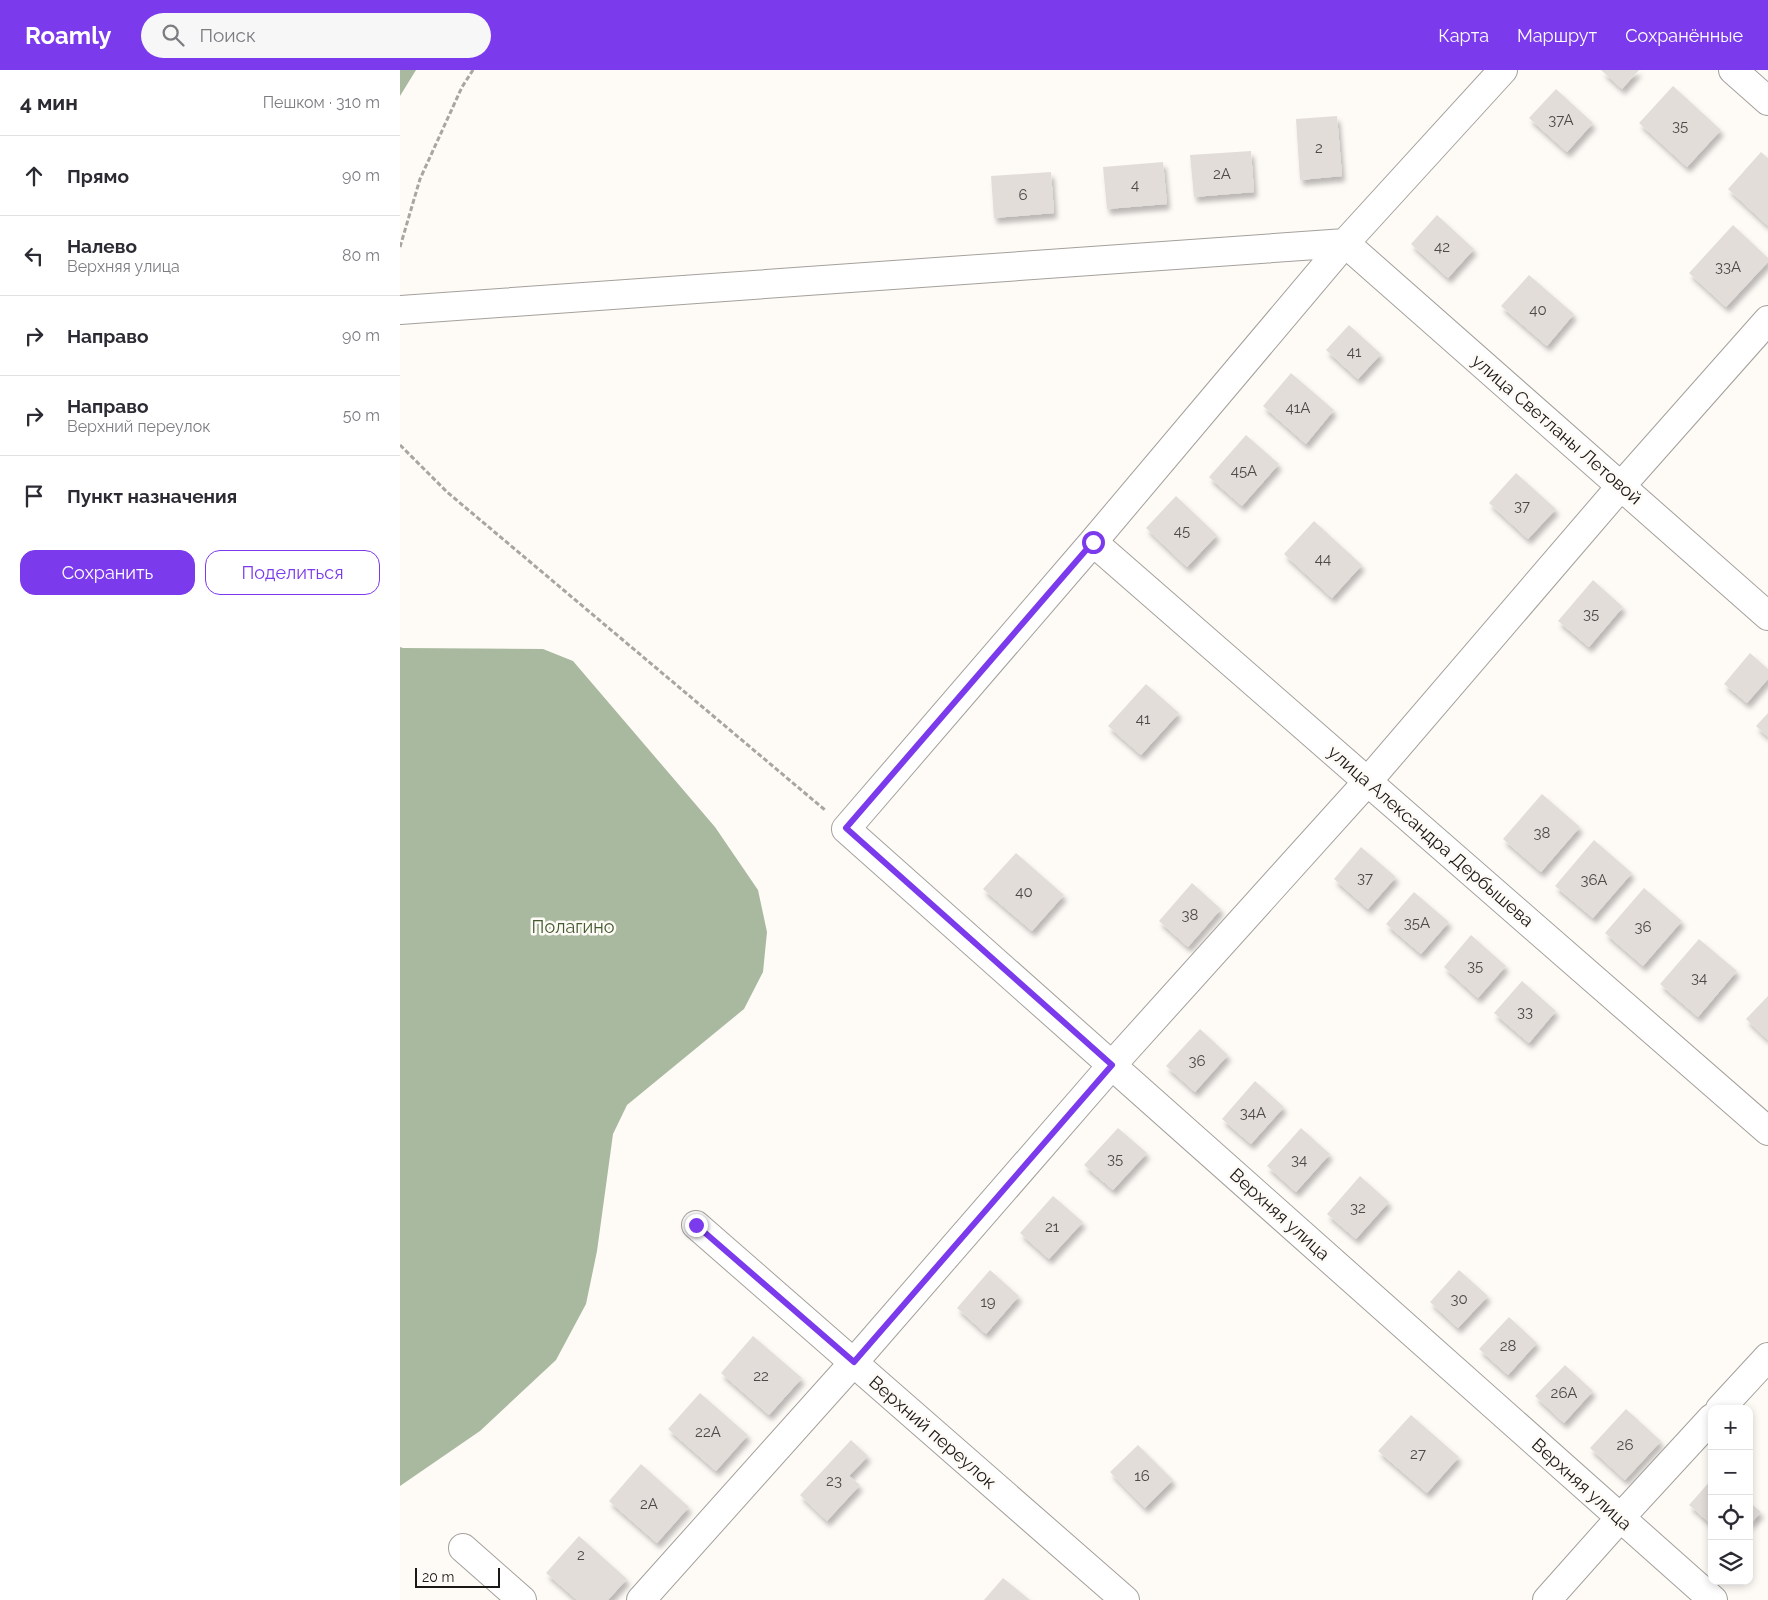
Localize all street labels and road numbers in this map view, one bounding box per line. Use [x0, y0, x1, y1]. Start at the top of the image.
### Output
street label: улица Светланы Летовой [1468, 350, 1646, 508]
street label: улица Александра Дербышева [1324, 741, 1538, 931]
street label: Верхняя улица [1226, 1164, 1334, 1264]
street label: Верхний переулок [865, 1371, 1001, 1493]
street label: Верхняя улица [1528, 1434, 1636, 1534]

